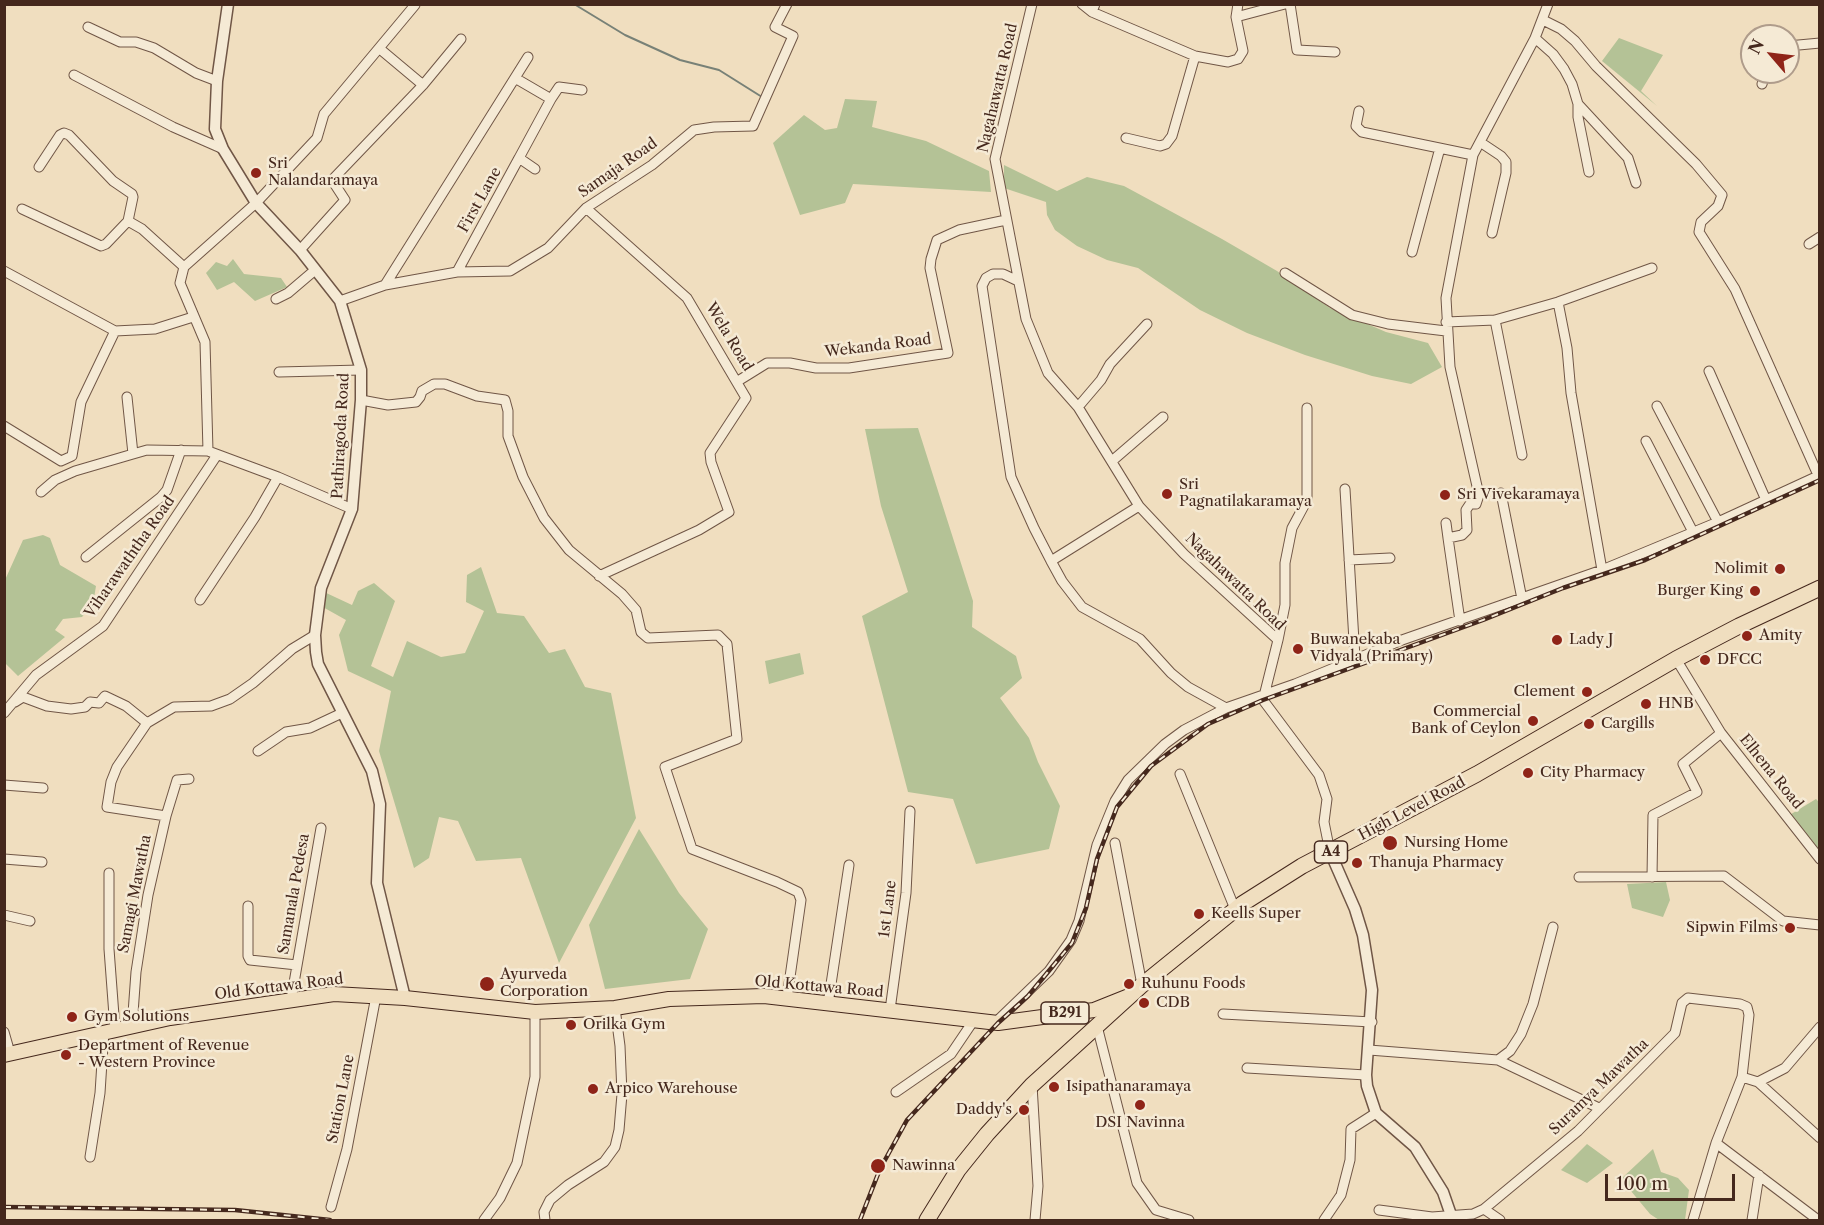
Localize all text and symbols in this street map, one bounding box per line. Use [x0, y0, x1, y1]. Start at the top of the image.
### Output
street label: Nagahawatta Road [974, 22, 1022, 154]
north arrow [1740, 24, 1800, 84]
text: N [1744, 36, 1768, 57]
street label: Samaja Road [575, 134, 661, 202]
place label: Sri Nalandaramaya [268, 155, 378, 190]
street label: First Lane [455, 164, 505, 236]
marker: Sri Nalandaramaya [249, 166, 263, 180]
street label: Wela Road [701, 299, 757, 375]
street label: Wekanda Road [824, 331, 932, 361]
street label: Pathiragoda Road [329, 373, 353, 499]
place label: Sri Pagnatilakaramaya [1179, 476, 1312, 511]
place label: Sri Vivekaramaya [1457, 486, 1580, 504]
marker: Sri Pagnatilakaramaya [1160, 487, 1174, 501]
marker: Sri Vivekaramaya [1438, 488, 1452, 502]
street label: Viharawaththa Road [81, 493, 179, 621]
street label: Nagahawatta Road [1181, 530, 1289, 634]
place label: Nolimit [1714, 560, 1768, 578]
marker: Nolimit [1773, 562, 1787, 576]
place label: Burger King [1657, 582, 1743, 600]
marker: Burger King [1748, 584, 1762, 598]
place label: Amity [1759, 627, 1802, 645]
marker: Amity [1740, 629, 1754, 643]
place label: Buwanekaba Vidyala (Primary) [1310, 631, 1433, 666]
place label: Lady J [1569, 631, 1614, 649]
marker: Lady J [1550, 633, 1564, 647]
marker: Buwanekaba Vidyala (Primary) [1291, 642, 1305, 656]
place label: DFCC [1717, 651, 1762, 669]
marker: DFCC [1698, 653, 1712, 667]
place label: Clement [1514, 683, 1575, 701]
marker: Clement [1580, 685, 1594, 699]
place label: HNB [1658, 695, 1694, 713]
marker: HNB [1639, 697, 1653, 711]
place label: Commercial Bank of Ceylon [1411, 703, 1521, 738]
marker: Commercial Bank of Ceylon [1526, 714, 1540, 728]
place label: Cargills [1601, 715, 1655, 733]
marker: Cargills [1582, 717, 1596, 731]
street label: Elhena Road [1735, 731, 1807, 813]
place label: City Pharmacy [1540, 764, 1645, 782]
marker: City Pharmacy [1521, 766, 1535, 780]
street label: High Level Road [1356, 773, 1468, 845]
street label: Samanala Pedesa [275, 832, 313, 956]
street label: Samagi Mawatha [115, 833, 155, 955]
marker: Nursing Home [1381, 834, 1399, 852]
place label: Nursing Home [1404, 834, 1508, 852]
road number: A4 [1314, 841, 1348, 863]
place label: Thanuja Pharmacy [1369, 854, 1504, 872]
marker: Thanuja Pharmacy [1350, 856, 1364, 870]
street label: 1st Lane [876, 879, 900, 939]
place label: Keells Super [1211, 905, 1301, 923]
marker: Keells Super [1192, 907, 1206, 921]
place label: Sipwin Films [1686, 919, 1778, 937]
marker: Sipwin Films [1783, 921, 1797, 935]
place label: Ayurveda Corporation [500, 966, 588, 1001]
street label: Old Kottawa Road [214, 970, 344, 1004]
street label: Old Kottawa Road [754, 972, 884, 1002]
marker: Ayurveda Corporation [478, 975, 496, 993]
place label: Ruhunu Foods [1141, 975, 1246, 993]
marker: Ruhunu Foods [1122, 977, 1136, 991]
place label: CDB [1156, 994, 1190, 1012]
marker: CDB [1137, 996, 1151, 1010]
road number: B291 [1041, 1002, 1089, 1024]
place label: Gym Solutions [84, 1008, 189, 1026]
marker: Gym Solutions [65, 1010, 79, 1024]
place label: Orilka Gym [583, 1016, 665, 1034]
marker: Orilka Gym [564, 1018, 578, 1032]
street label: Suramya Mawatha [1546, 1035, 1652, 1139]
place label: Department of Revenue - Western Province [78, 1037, 249, 1072]
marker: Department of Revenue - Western Province [59, 1048, 73, 1062]
street label: Station Lane [324, 1053, 358, 1145]
place label: Isipathanaramaya [1066, 1078, 1191, 1096]
place label: Arpico Warehouse [605, 1080, 738, 1098]
marker: Isipathanaramaya [1047, 1080, 1061, 1094]
marker: Arpico Warehouse [586, 1082, 600, 1096]
marker: DSI Navinna [1133, 1098, 1147, 1112]
place label: Daddy's [956, 1101, 1012, 1119]
marker: Daddy's [1017, 1103, 1031, 1117]
place label: DSI Navinna [1095, 1114, 1185, 1132]
marker: Nawinna [869, 1157, 887, 1175]
place label: Nawinna [892, 1157, 955, 1175]
scale bar [1608, 1162, 1738, 1200]
text: 100 m [1616, 1173, 1668, 1195]

